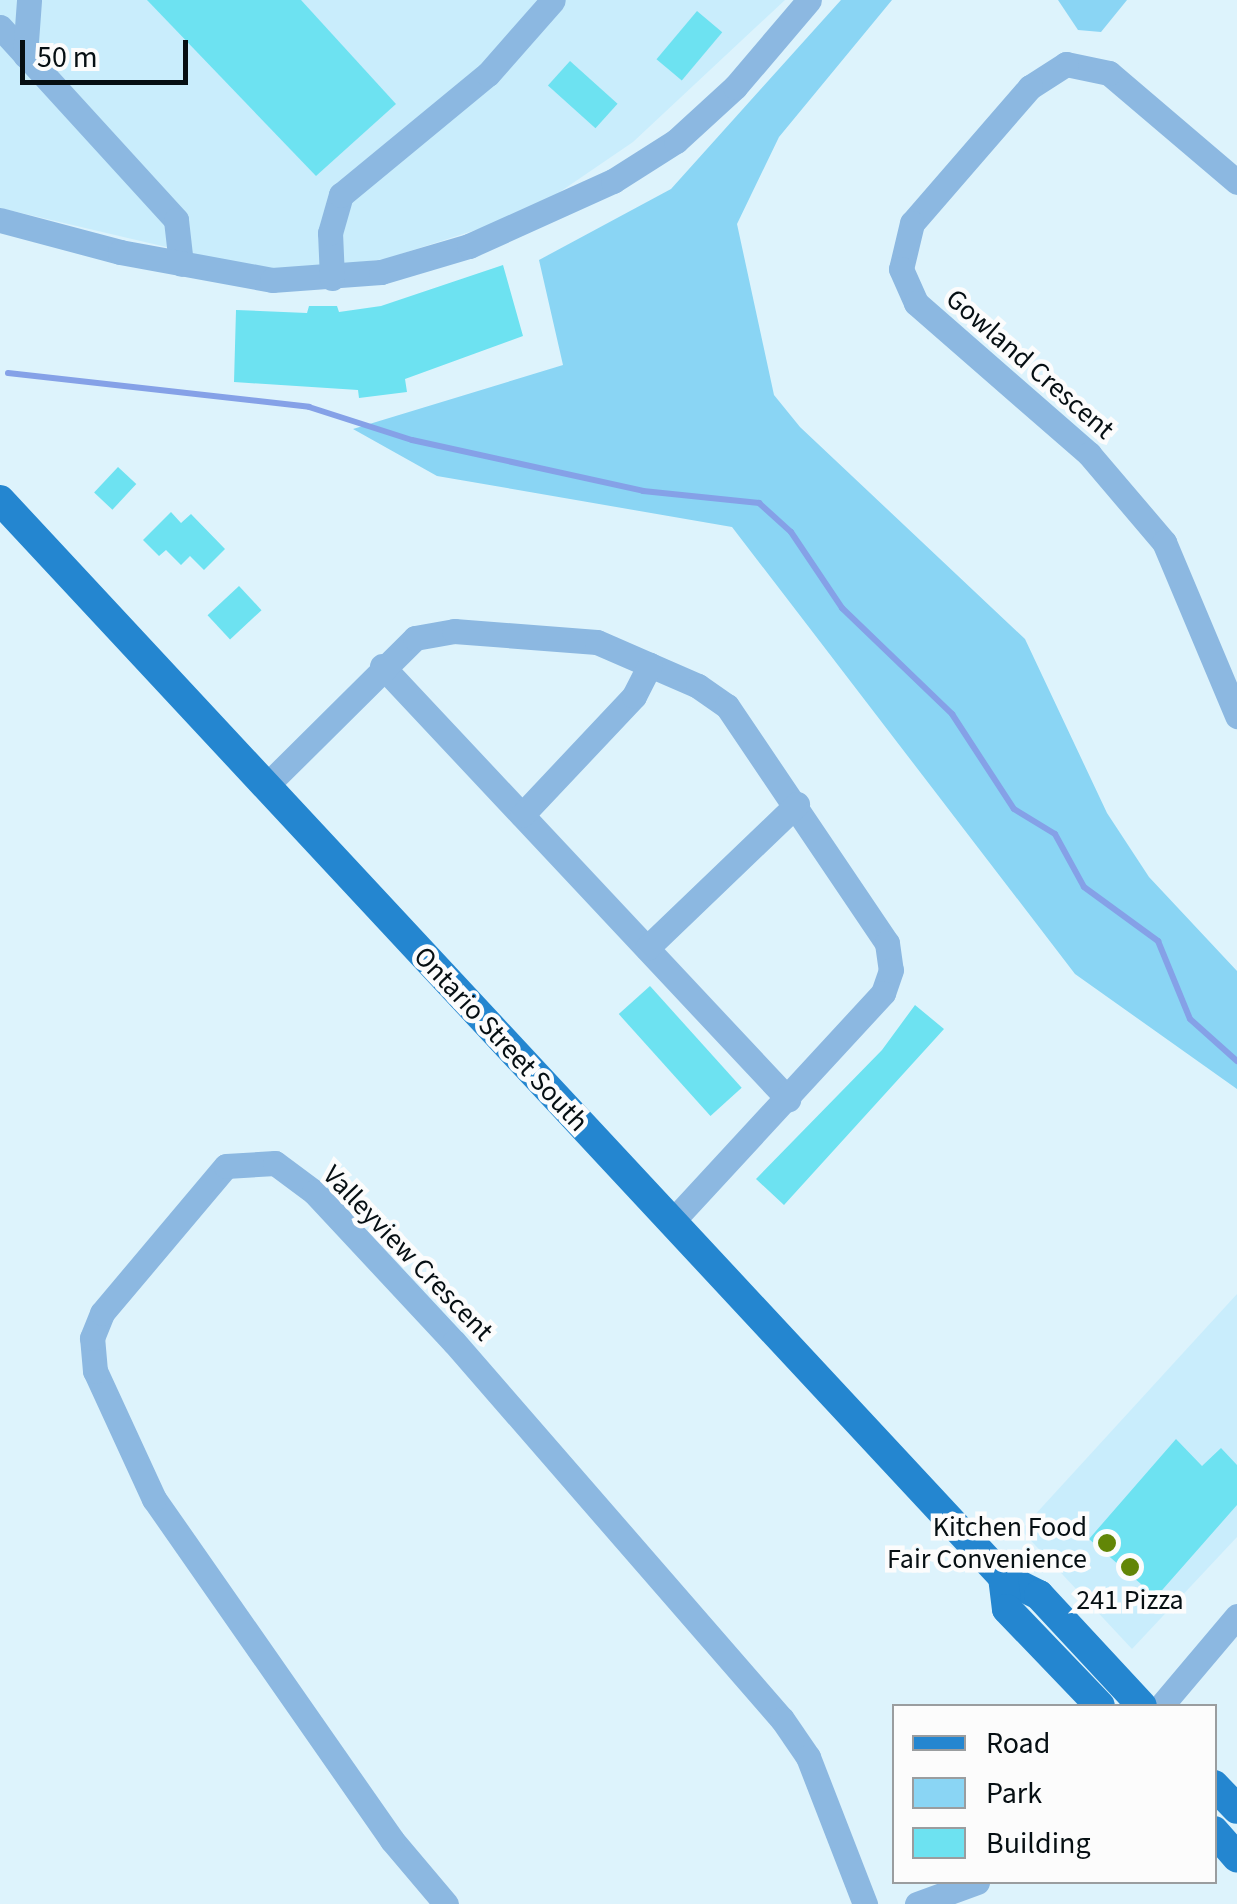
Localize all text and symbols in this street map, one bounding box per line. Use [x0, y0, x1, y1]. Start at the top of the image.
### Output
scale bar [25, 20, 192, 82]
text: 50 m [37, 36, 98, 79]
street label: Gowland Crescent [939, 282, 1121, 446]
street label: Ontario Street South [407, 940, 595, 1138]
street label: Valleyview Crescent [316, 1158, 500, 1348]
place label: Kitchen Food Fair Convenience [887, 1510, 1087, 1576]
marker: Kitchen Food Fair Convenience [1096, 1532, 1118, 1554]
marker: 241 Pizza [1119, 1556, 1141, 1578]
place label: 241 Pizza [1076, 1583, 1184, 1617]
legend [892, 1704, 1217, 1884]
text: Road [986, 1722, 1050, 1765]
text: Park [986, 1772, 1042, 1815]
text: Building [986, 1822, 1091, 1865]

